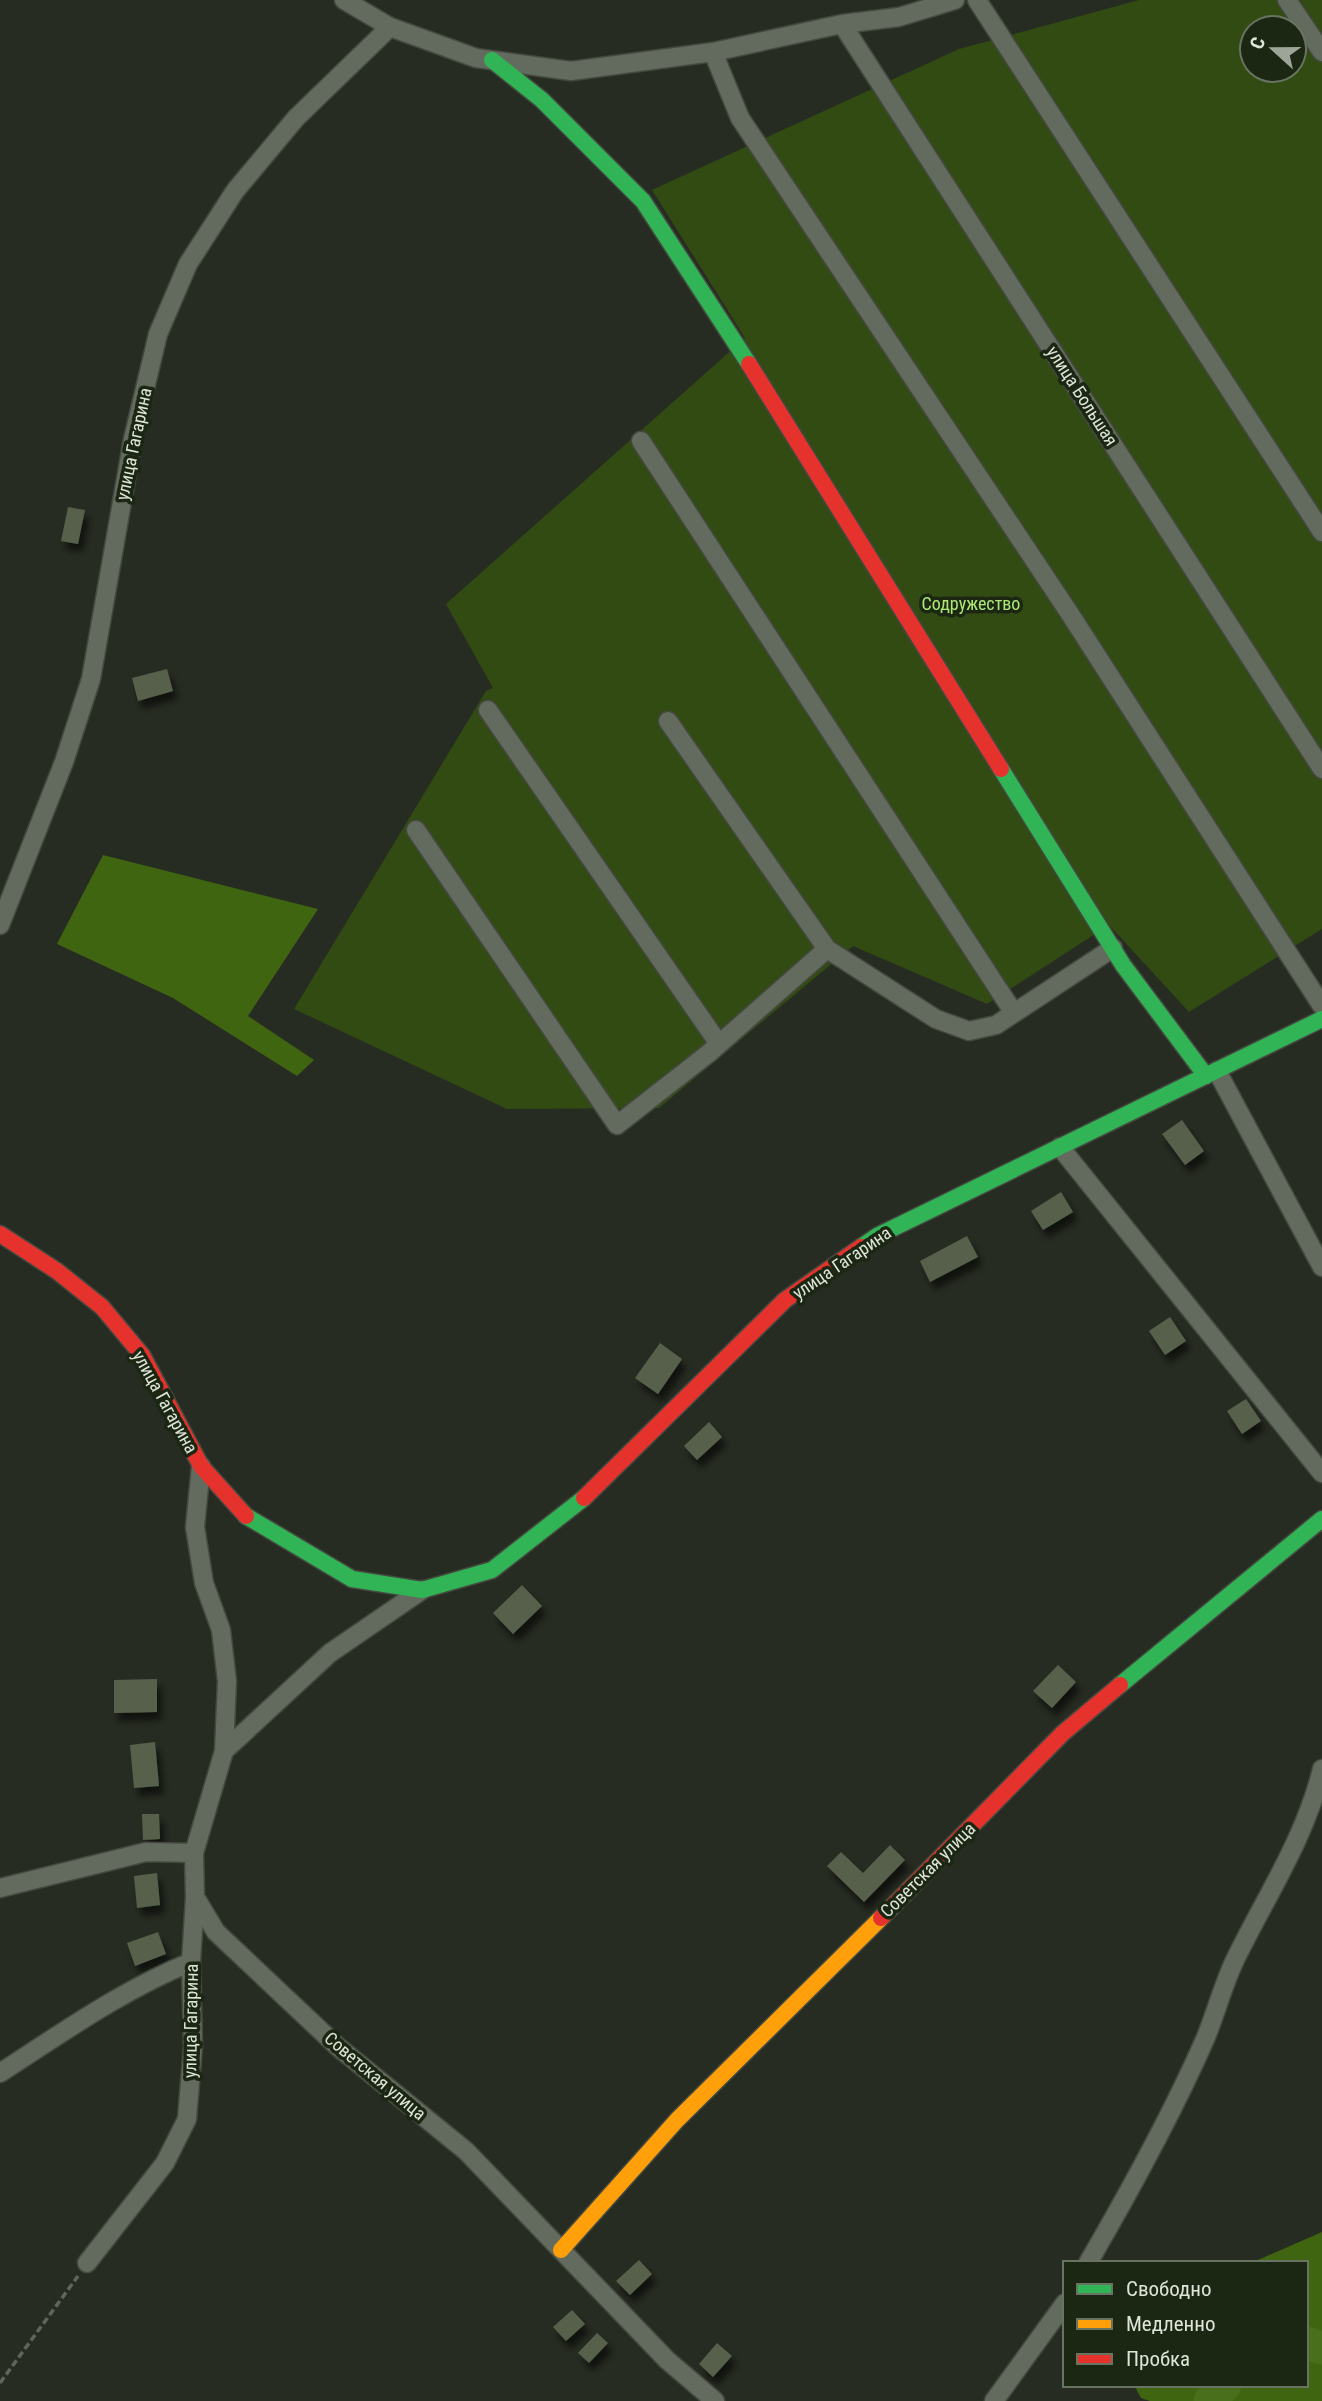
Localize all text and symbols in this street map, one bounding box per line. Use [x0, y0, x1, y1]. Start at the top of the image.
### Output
north arrow [1238, 14, 1308, 84]
text: С [1245, 34, 1270, 52]
street label: улица Большая [1043, 342, 1122, 449]
street label: улица Гагарина [111, 386, 156, 502]
park label: Содружество [922, 593, 1020, 614]
street label: улица Гагарина [788, 1222, 895, 1303]
street label: улица Гагарина [129, 1347, 202, 1457]
street label: Советская улица [876, 1818, 979, 1921]
street label: улица Гагарина [179, 1964, 202, 2078]
street label: Советская улица [320, 2027, 430, 2124]
legend [1063, 2261, 1308, 2387]
text: Свободно [1126, 2277, 1212, 2301]
text: Медленно [1126, 2312, 1215, 2336]
text: Пробка [1126, 2347, 1190, 2371]

